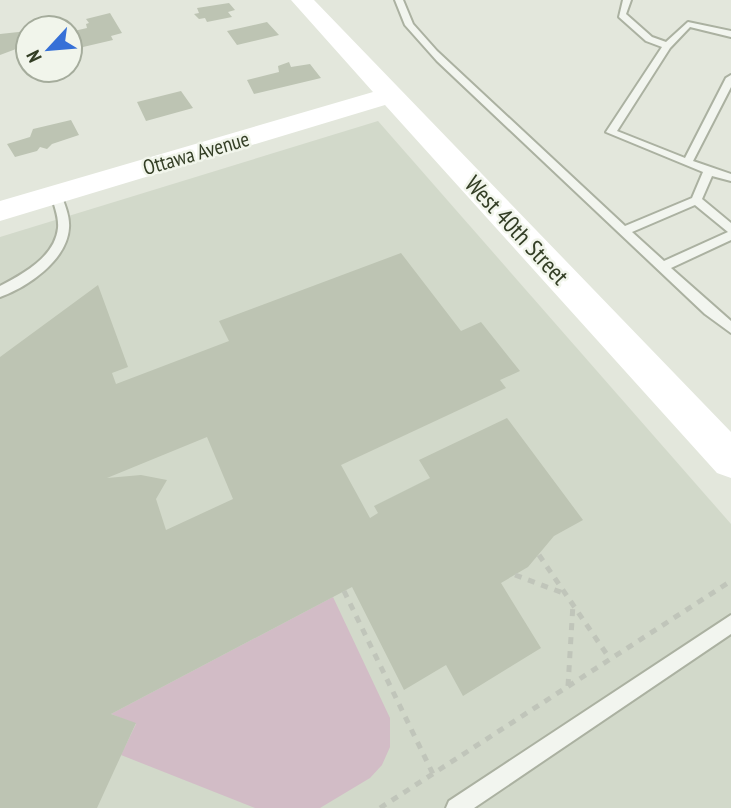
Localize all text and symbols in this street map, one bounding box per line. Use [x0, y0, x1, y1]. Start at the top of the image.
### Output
north arrow [14, 14, 84, 84]
text: N [21, 47, 47, 66]
street label: Ottawa Avenue [140, 125, 252, 181]
street label: West 40th Street [458, 169, 576, 292]

